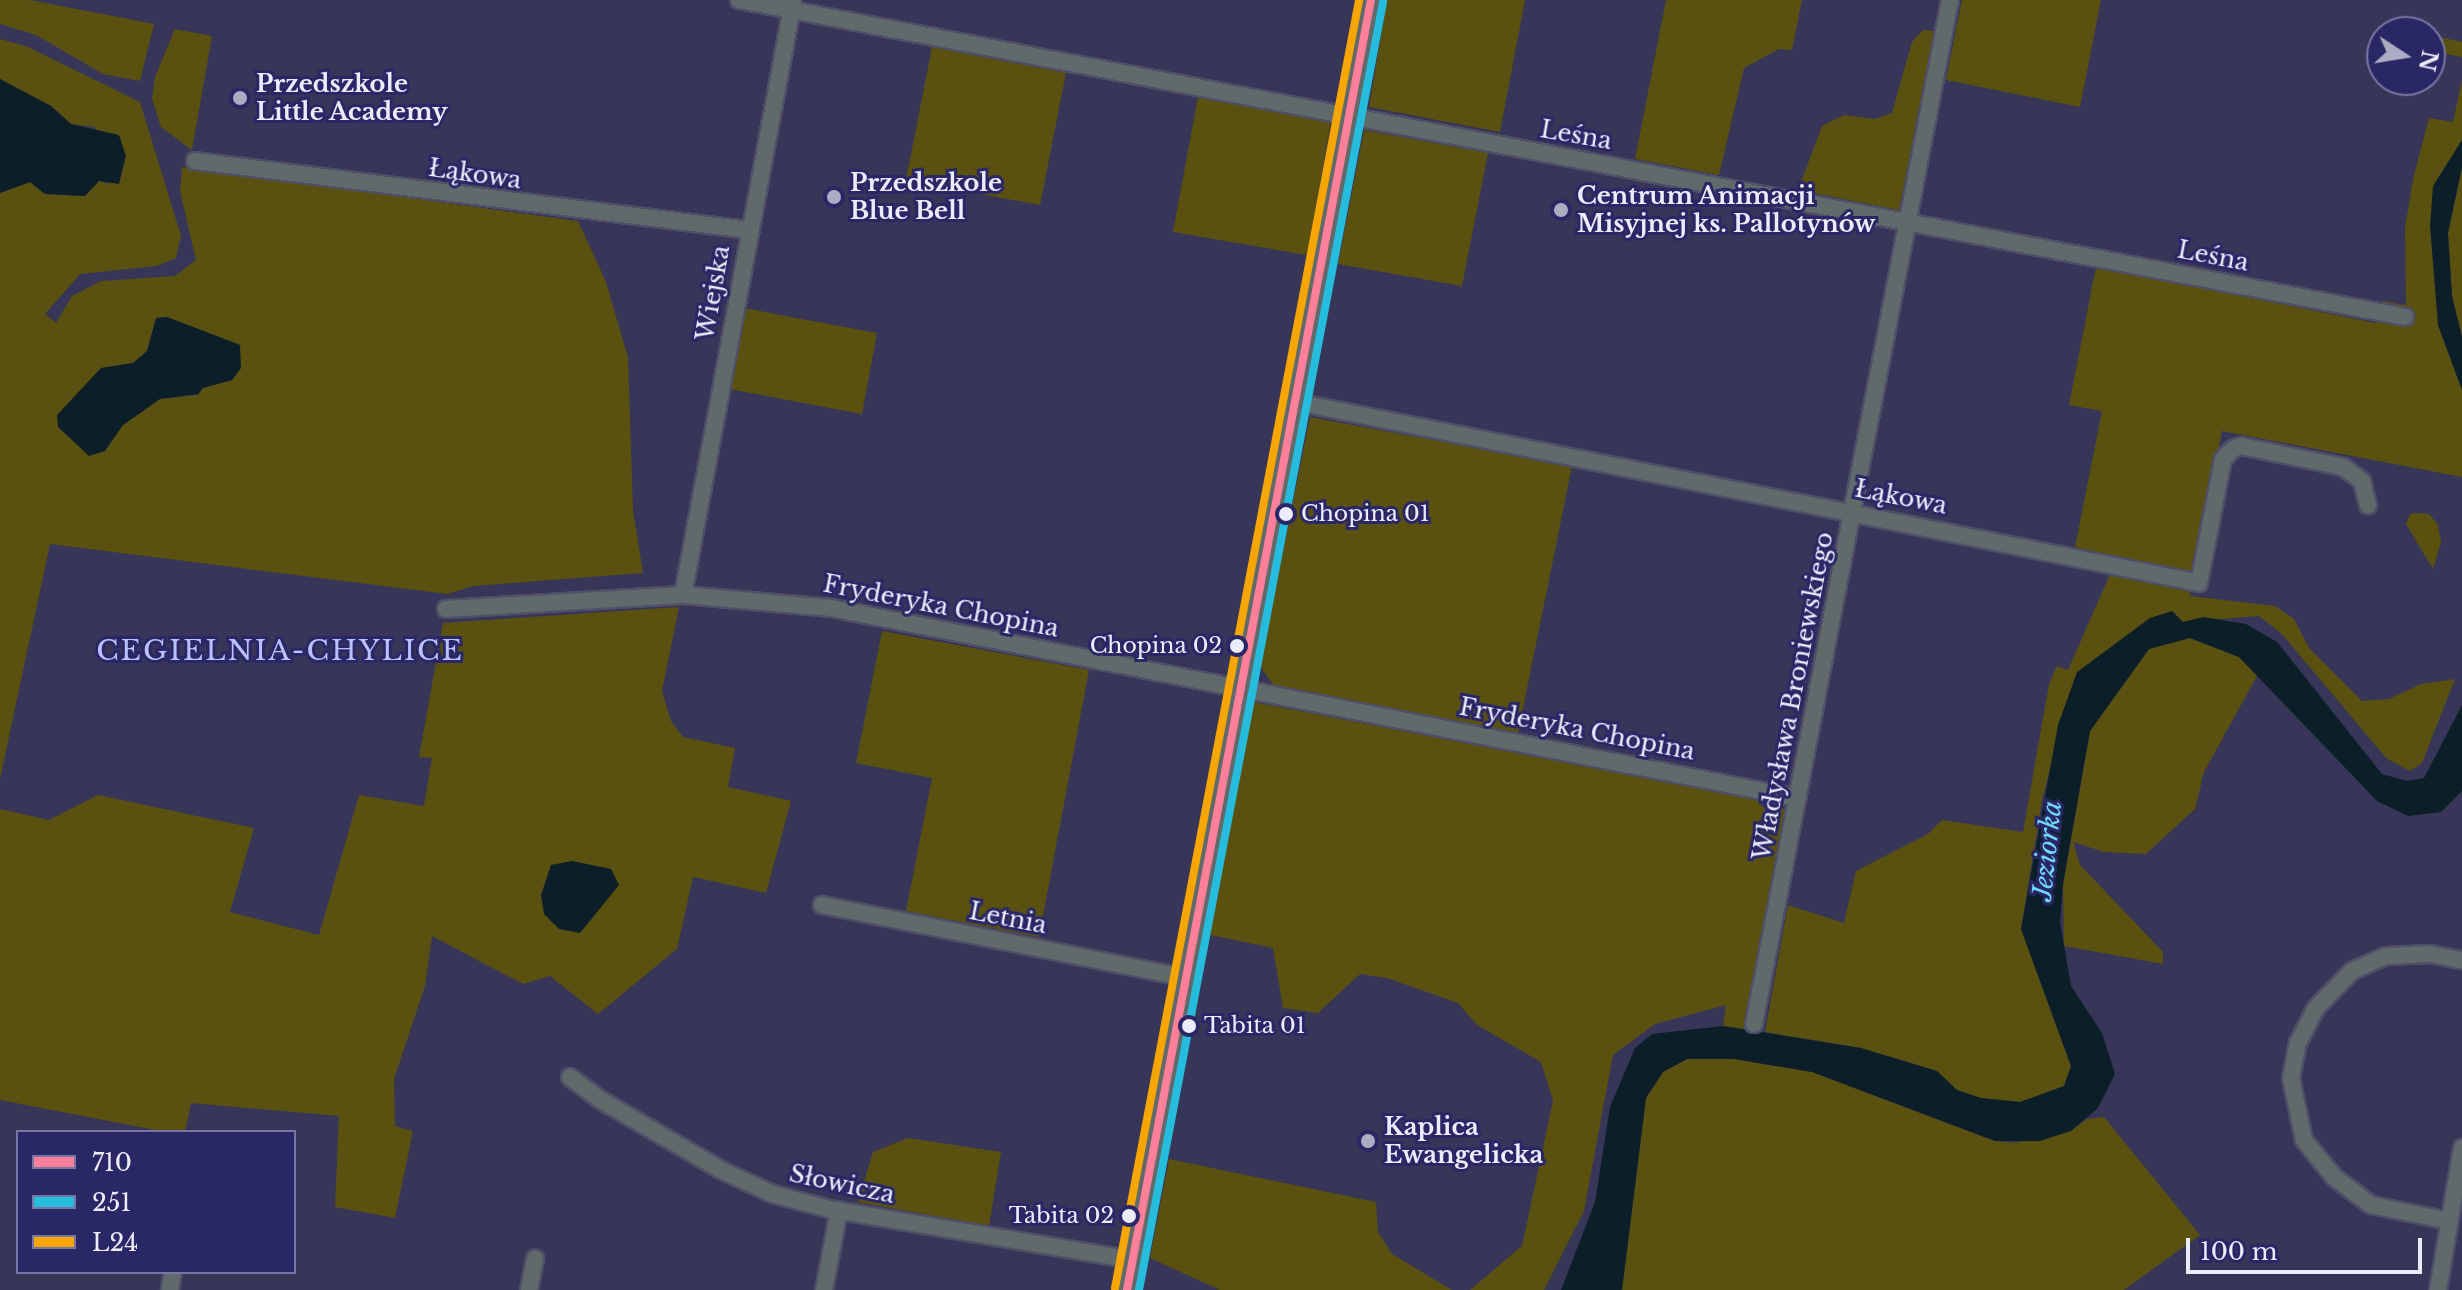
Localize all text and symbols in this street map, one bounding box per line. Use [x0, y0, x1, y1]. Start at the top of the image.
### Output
north arrow [2366, 16, 2446, 96]
text: N [2413, 48, 2443, 74]
place label: Przedszkole Little Academy [256, 70, 449, 126]
marker: Przedszkole Little Academy [231, 89, 249, 107]
street label: Leśna [1538, 115, 1614, 155]
street label: Łąkowa [427, 153, 523, 195]
place label: Przedszkole Blue Bell [850, 169, 1002, 225]
place label: Centrum Animacji Misyjnej ks. Pallotynów [1577, 182, 1875, 238]
marker: Przedszkole Blue Bell [825, 188, 843, 206]
marker: Centrum Animacji Misyjnej ks. Pallotynów [1552, 201, 1570, 219]
street label: Leśna [2175, 235, 2251, 277]
street label: Wiejska [690, 243, 736, 343]
street label: Łąkowa [1852, 474, 1950, 520]
place label: Chopina 01 [1301, 501, 1430, 527]
marker: Chopina 01 [1278, 506, 1294, 522]
street label: Władysława Broniewskiego [1747, 529, 1839, 863]
street label: Fryderyka Chopina [821, 569, 1061, 643]
place label: Chopina 02 [1089, 633, 1222, 659]
district label: CEGIELNIA-CHYLICE [96, 634, 464, 668]
marker: Chopina 02 [1229, 638, 1245, 654]
street label: Fryderyka Chopina [1457, 692, 1697, 766]
water label: Jeziorka [2027, 799, 2069, 903]
street label: Letnia [967, 896, 1049, 940]
place label: Tabita 01 [1204, 1013, 1306, 1039]
marker: Tabita 01 [1181, 1018, 1197, 1034]
place label: Kaplica Ewangelicka [1384, 1113, 1543, 1169]
legend [16, 1130, 296, 1274]
marker: Kaplica Ewangelicka [1359, 1132, 1377, 1150]
text: 710 [92, 1148, 132, 1177]
street label: Słowicza [787, 1159, 897, 1209]
text: 251 [92, 1188, 131, 1217]
place label: Tabita 02 [1008, 1203, 1114, 1229]
marker: Tabita 02 [1121, 1208, 1137, 1224]
scale bar [2190, 1222, 2426, 1272]
text: L24 [92, 1228, 138, 1257]
text: 100 m [2200, 1237, 2278, 1266]

